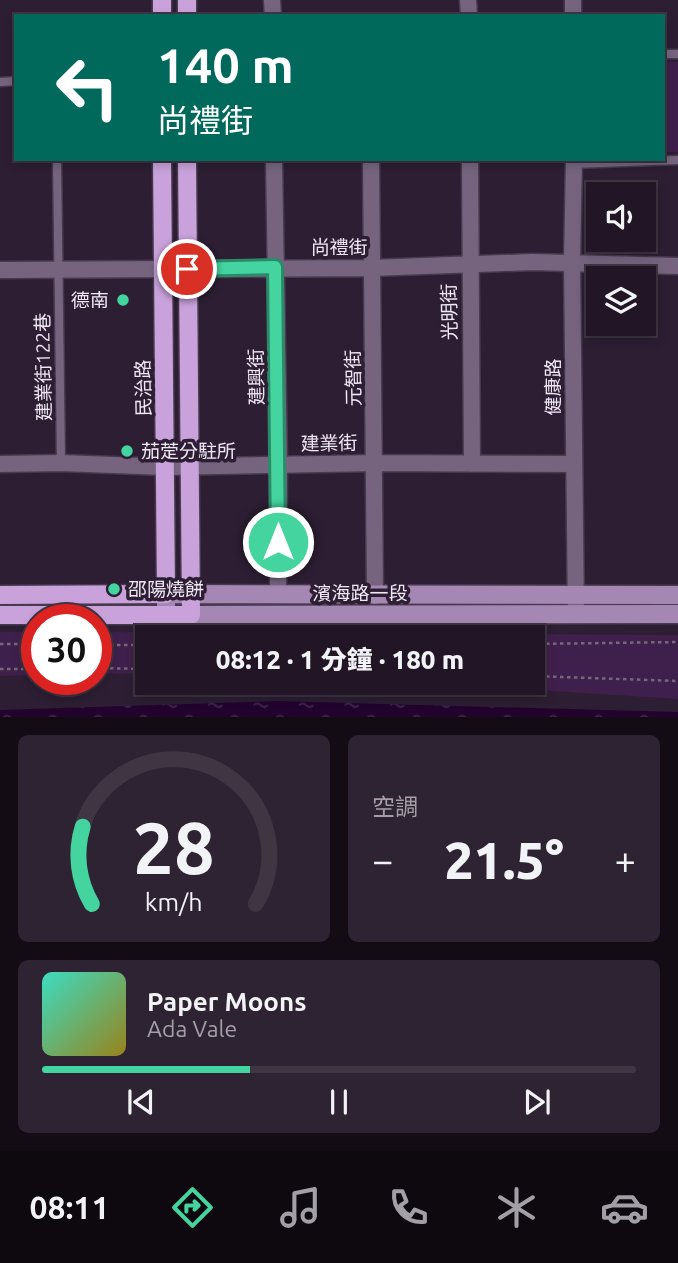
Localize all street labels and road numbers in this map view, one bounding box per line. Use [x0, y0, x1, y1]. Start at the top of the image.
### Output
street label: 尚禮街 [310, 236, 368, 258]
street label: 光明街 [438, 283, 460, 341]
street label: 建業街122巷 [31, 313, 55, 421]
street label: 建興街 [245, 348, 267, 406]
street label: 元智街 [342, 349, 364, 407]
street label: 健康路 [542, 358, 564, 416]
street label: 民治路 [132, 359, 154, 417]
street label: 建業街 [300, 432, 358, 454]
street label: 濱海路一段 [312, 582, 408, 604]

